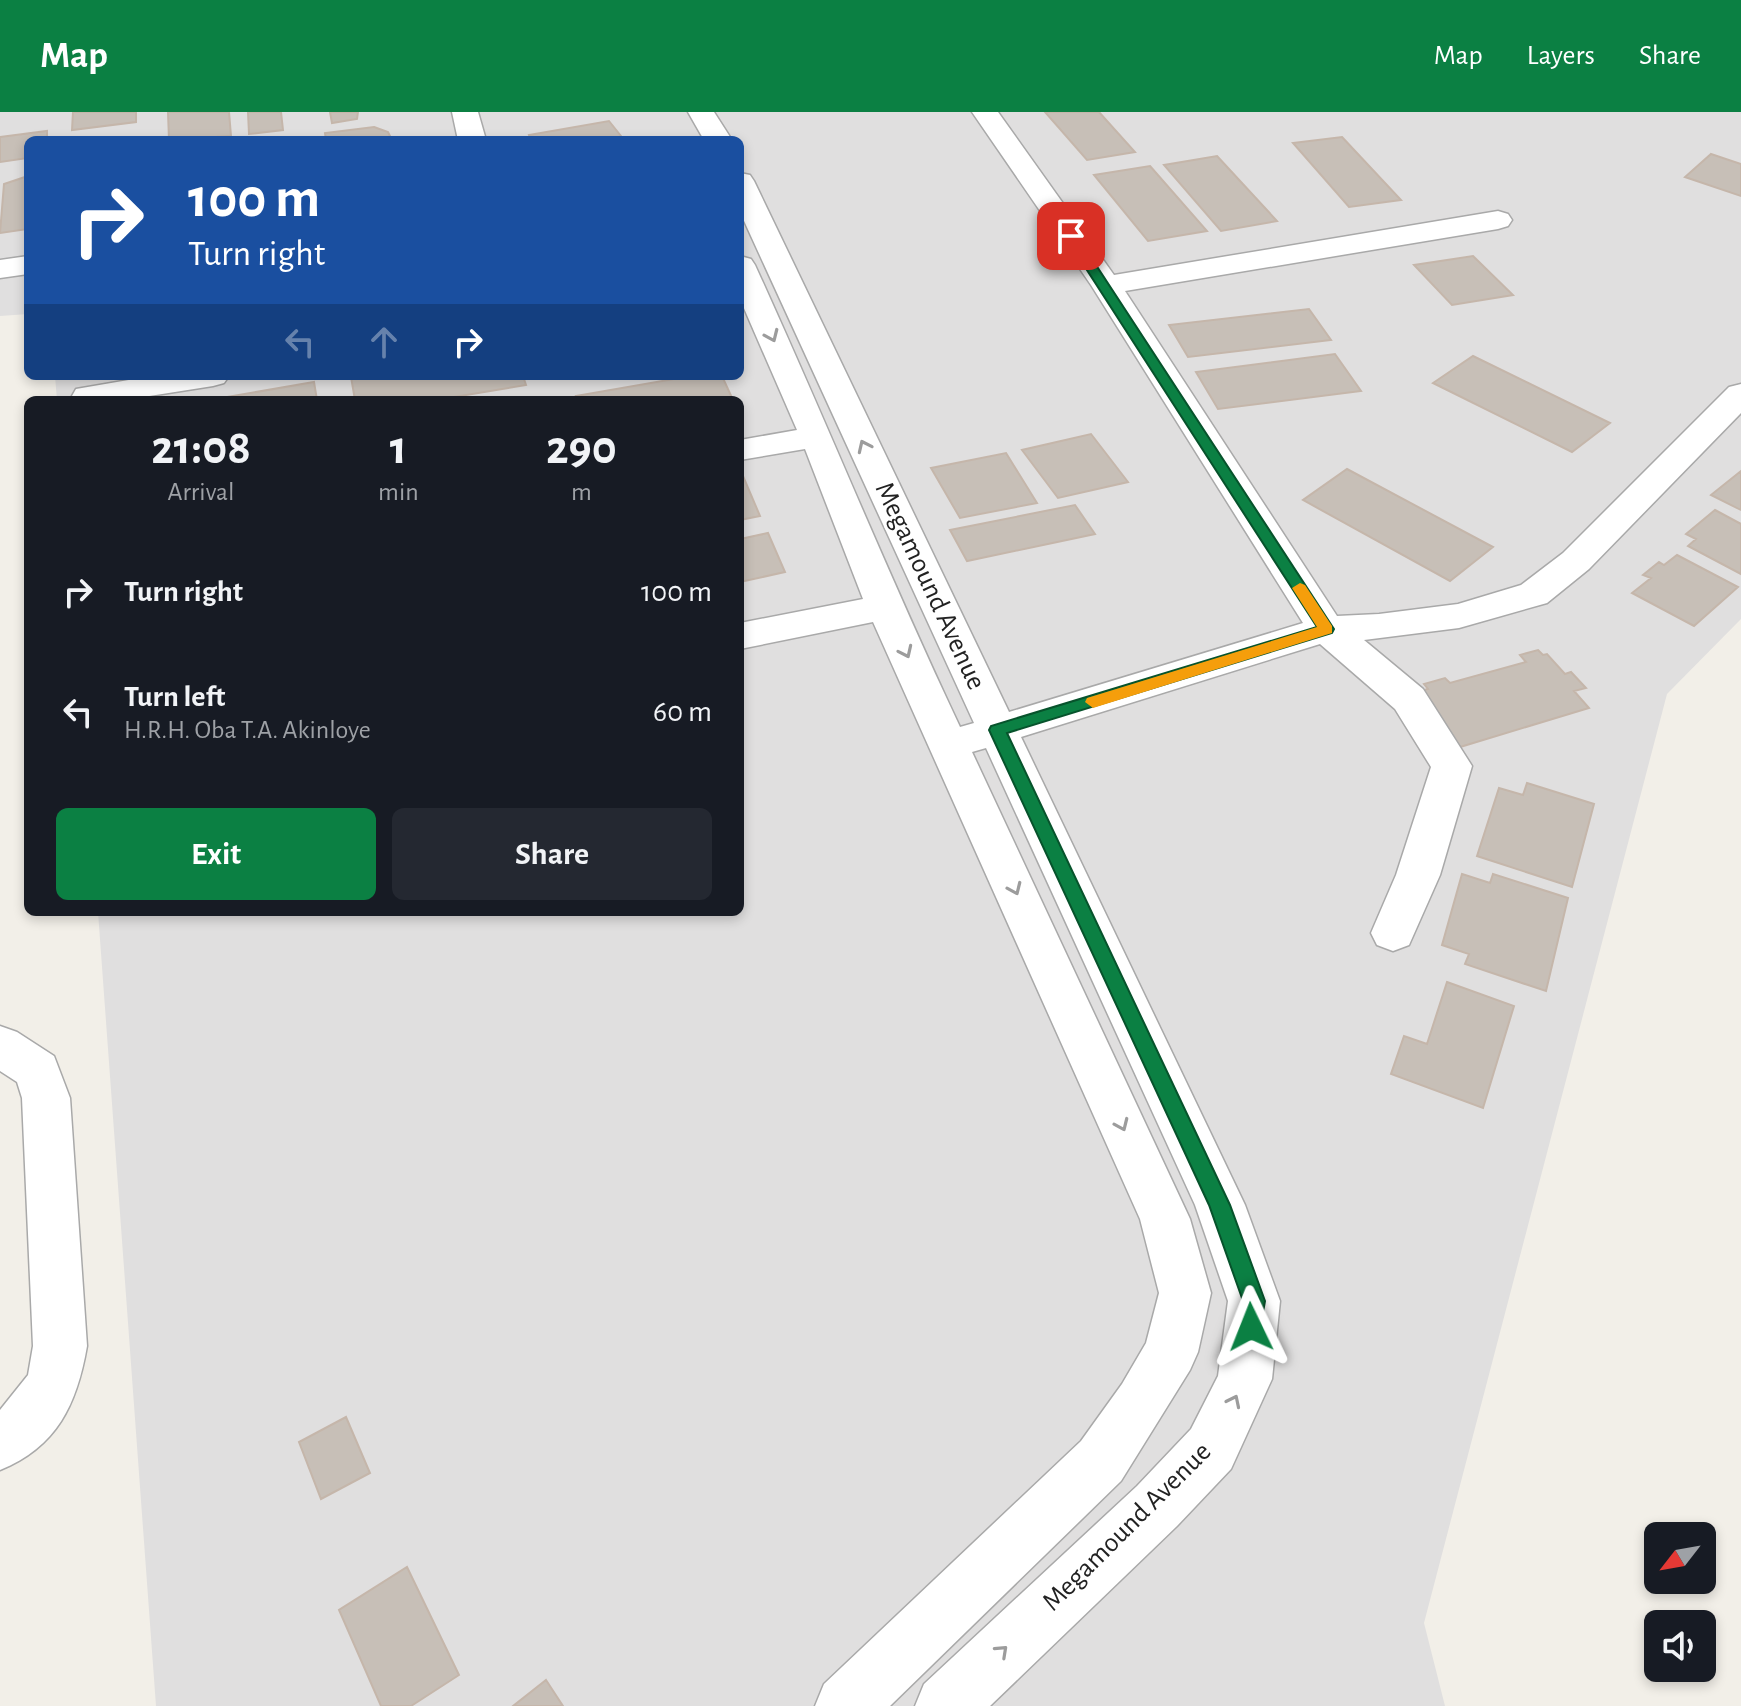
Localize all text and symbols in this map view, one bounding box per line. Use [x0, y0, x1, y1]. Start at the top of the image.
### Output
text: Map [40, 37, 108, 75]
text: Map [1434, 42, 1483, 70]
text: Layers [1527, 42, 1595, 70]
text: Share [1639, 42, 1701, 70]
icon: right [56, 168, 160, 272]
text: 100 m [188, 171, 320, 227]
pin [1037, 202, 1105, 270]
icon: arrive [1049, 214, 1093, 258]
text: Turn right [188, 236, 325, 272]
icon: left [278, 320, 322, 364]
icon: ahead [362, 320, 406, 364]
icon: right [446, 320, 490, 364]
one-way arrow [762, 328, 778, 342]
text: 21:08 [151, 425, 251, 473]
text: 1 [390, 425, 407, 473]
text: 290 [546, 425, 617, 473]
one-way arrow [858, 439, 874, 454]
street label: Megamound Avenue [870, 478, 990, 694]
text: Arrival [168, 479, 234, 505]
text: min [378, 479, 419, 505]
text: m [571, 479, 592, 505]
icon: right [56, 570, 100, 614]
text: Turn right [124, 577, 243, 607]
text: 100 m [641, 577, 712, 607]
one-way arrow [897, 644, 913, 659]
text: Turn left [124, 682, 225, 712]
icon: left [56, 690, 100, 734]
text: 60 m [653, 697, 712, 727]
text: H.R.H. Oba T.A. Akinloye [124, 717, 371, 743]
button: Exit [56, 808, 376, 900]
button: Share [392, 808, 712, 900]
one-way arrow [1005, 880, 1021, 895]
one-way arrow [1112, 1117, 1128, 1132]
position arrow [1209, 1285, 1293, 1369]
one-way arrow [1224, 1395, 1240, 1410]
street label: Megamound Avenue [1037, 1437, 1217, 1617]
north arrow [1644, 1522, 1716, 1594]
map controls [1644, 1522, 1716, 1682]
button: sound [1644, 1610, 1716, 1682]
one-way arrow [992, 1647, 1007, 1661]

